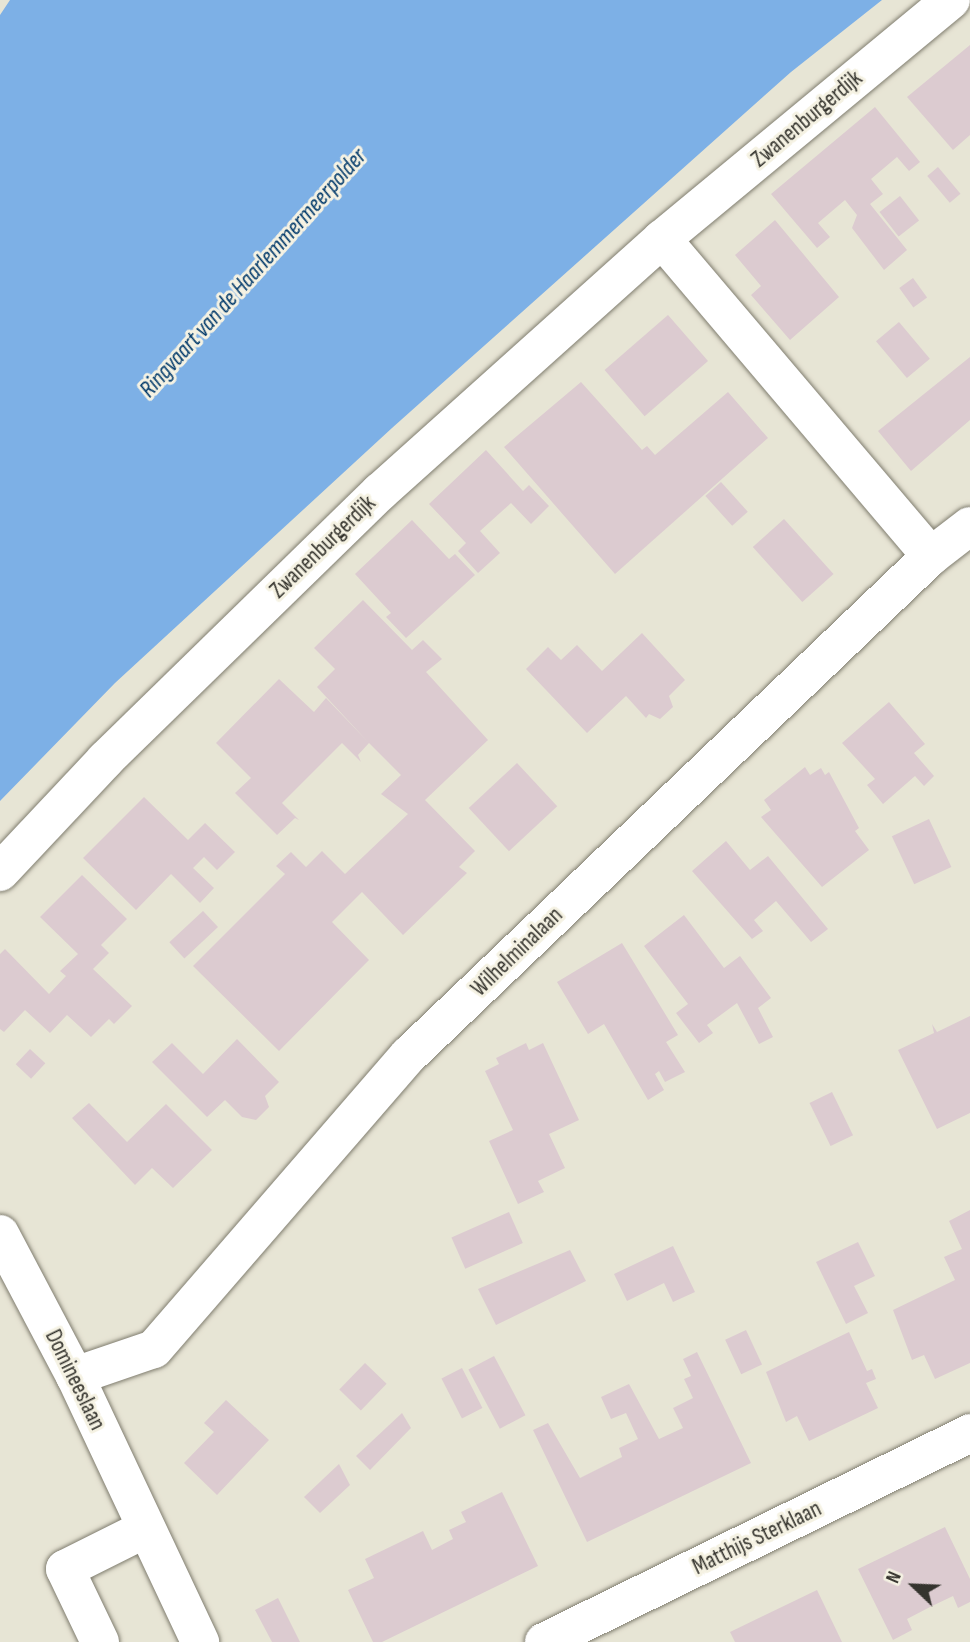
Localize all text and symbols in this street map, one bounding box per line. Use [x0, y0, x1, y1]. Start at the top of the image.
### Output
street label: Zwanenburgerdijk [746, 65, 868, 173]
water label: Ringvaart van de Haarlemmermeerpolder [134, 143, 372, 403]
street label: Zwanenburgerdijk [264, 490, 382, 604]
street label: Wilhelminalaan [466, 902, 568, 1002]
street label: Domineeslaan [39, 1325, 111, 1435]
street label: Matthijs Sterklaan [688, 1495, 826, 1581]
north arrow [879, 1551, 949, 1621]
text: N [882, 1568, 907, 1587]

